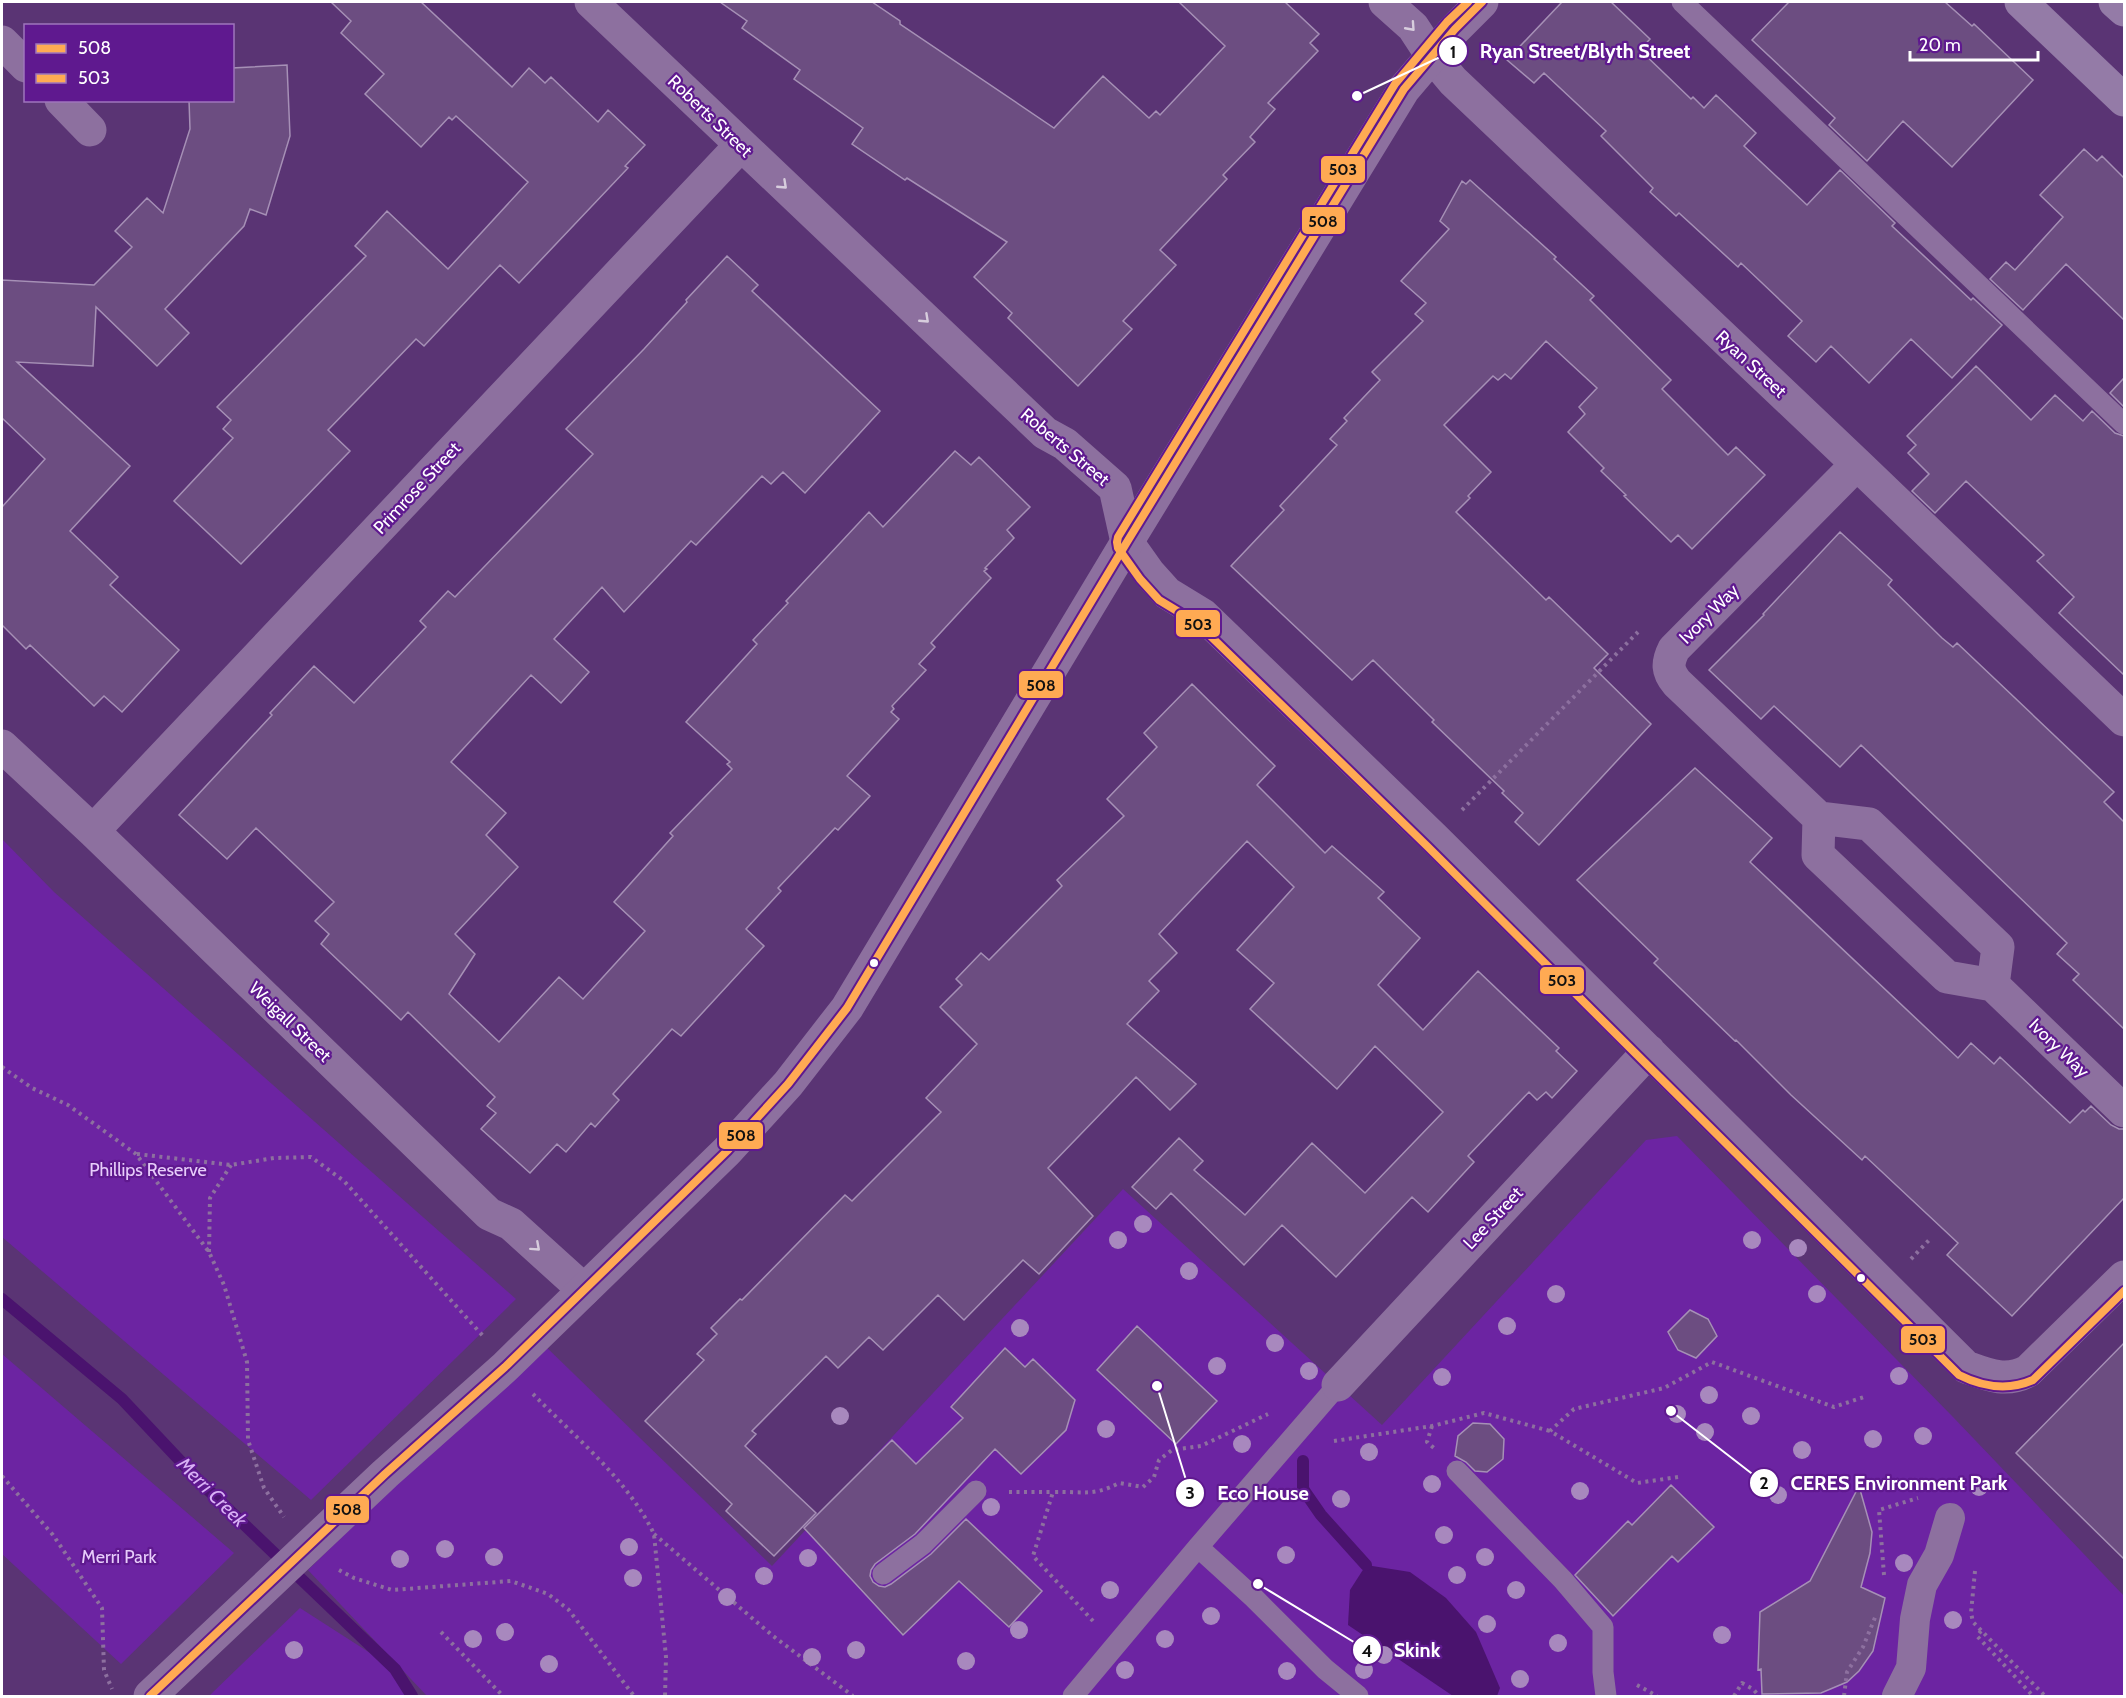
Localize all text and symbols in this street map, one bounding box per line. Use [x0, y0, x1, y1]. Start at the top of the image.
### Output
one-way arrow [1404, 20, 1415, 30]
legend [24, 24, 234, 102]
scale bar [1910, 24, 2038, 62]
callout: Ryan Street/Blyth Street [1438, 32, 1702, 70]
text: 20 m [1919, 34, 1961, 56]
text: 508 [78, 37, 111, 59]
text: Ryan Street/Blyth Street [1480, 39, 1690, 63]
text: 1 [1450, 41, 1456, 63]
text: 503 [78, 67, 110, 89]
street label: Roberts Street [663, 70, 757, 162]
line badge: 503 [1320, 155, 1366, 184]
text: 503 [1329, 160, 1357, 179]
one-way arrow [776, 178, 787, 189]
line badge: 508 [1301, 206, 1346, 235]
text: 508 [1308, 212, 1338, 231]
one-way arrow [917, 312, 928, 323]
street label: Ryan Street [1711, 326, 1791, 402]
street label: Roberts Street [1016, 403, 1114, 491]
street label: Primrose Street [369, 437, 465, 539]
street label: Ivory Way [1675, 580, 1743, 648]
line badge: 503 [1175, 609, 1221, 638]
text: 503 [1184, 615, 1212, 634]
line badge: 508 [1018, 670, 1064, 699]
text: 508 [1026, 676, 1056, 695]
unlabelled marker [868, 957, 880, 969]
line badge: 503 [1539, 966, 1585, 995]
text: 503 [1548, 971, 1576, 990]
street label: Weigall Street [244, 977, 336, 1067]
street label: Ivory Way [2024, 1014, 2094, 1082]
line badge: 508 [718, 1121, 764, 1150]
text: 508 [726, 1126, 756, 1145]
park label: Phillips Reserve [89, 1159, 207, 1181]
street label: Lee Street [1458, 1182, 1528, 1254]
one-way arrow [529, 1239, 540, 1250]
unlabelled marker [1855, 1272, 1867, 1284]
line badge: 503 [1900, 1325, 1946, 1354]
text: 503 [1909, 1330, 1937, 1349]
water label: Merri Creek [171, 1451, 253, 1533]
callout: CERES Environment Park [1749, 1464, 2020, 1502]
text: CERES Environment Park [1790, 1471, 2008, 1495]
text: 2 [1759, 1472, 1769, 1494]
callout: Eco House [1175, 1474, 1321, 1512]
text: Eco House [1217, 1481, 1309, 1505]
text: 3 [1185, 1482, 1195, 1504]
line badge: 508 [325, 1495, 370, 1524]
text: 508 [332, 1500, 362, 1519]
park label: Merri Park [81, 1546, 158, 1568]
callout: Skink [1352, 1631, 1452, 1669]
text: Skink [1394, 1638, 1441, 1662]
text: 4 [1361, 1640, 1373, 1662]

